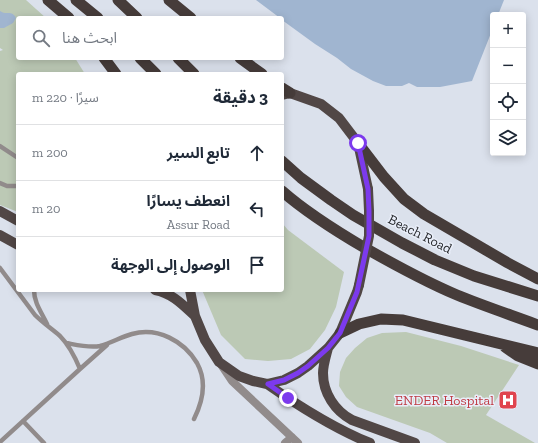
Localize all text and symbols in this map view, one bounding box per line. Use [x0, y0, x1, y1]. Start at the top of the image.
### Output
map controls [490, 12, 526, 156]
button: + [490, 12, 526, 48]
search box [16, 16, 284, 60]
icon: search [30, 27, 52, 49]
text: ابحث هنا [62, 29, 117, 47]
button: − [490, 48, 526, 84]
button: locate [490, 84, 526, 120]
text: 3 دقيقة [213, 87, 268, 107]
text: سيرًا · 220 m [32, 90, 99, 105]
button: layers [490, 120, 526, 156]
route start [349, 134, 367, 152]
icon: ahead [246, 142, 268, 164]
text: تابع السير [167, 144, 230, 162]
text: 200 m [32, 145, 68, 160]
text: انعطف يسارًا [147, 192, 230, 210]
icon: left [246, 198, 268, 220]
text: 20 m [32, 201, 60, 216]
street label: Beach Road [385, 211, 455, 257]
text: Assur Road [167, 217, 230, 232]
icon: arrive [246, 254, 268, 276]
text: الوصول إلى الوجهة [111, 256, 230, 274]
route end [279, 389, 297, 407]
hospital icon: ENDER Hospital [497, 389, 519, 411]
place label: ENDER Hospital [395, 392, 494, 409]

